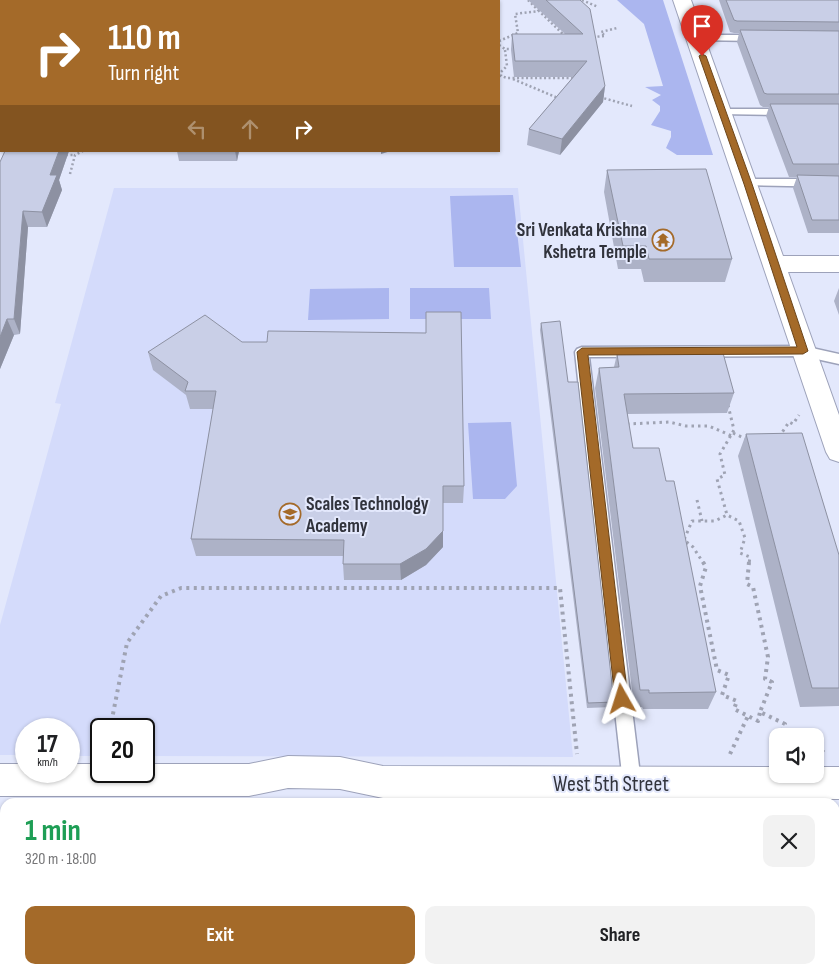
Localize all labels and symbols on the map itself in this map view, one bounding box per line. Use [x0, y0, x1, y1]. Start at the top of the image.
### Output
pin [681, 5, 723, 56]
place label: Sri Venkata Krishna Kshetra Temple [517, 219, 647, 264]
temple icon: Sri Venkata Krishna Kshetra Temple [651, 228, 675, 252]
place label: Scales Technology Academy [305, 493, 429, 538]
school or university icon: Scales Technology Academy [278, 502, 302, 526]
position arrow [595, 672, 647, 724]
speed limit sign: 20 [90, 718, 155, 783]
street label: West 5th Street [553, 771, 669, 798]

